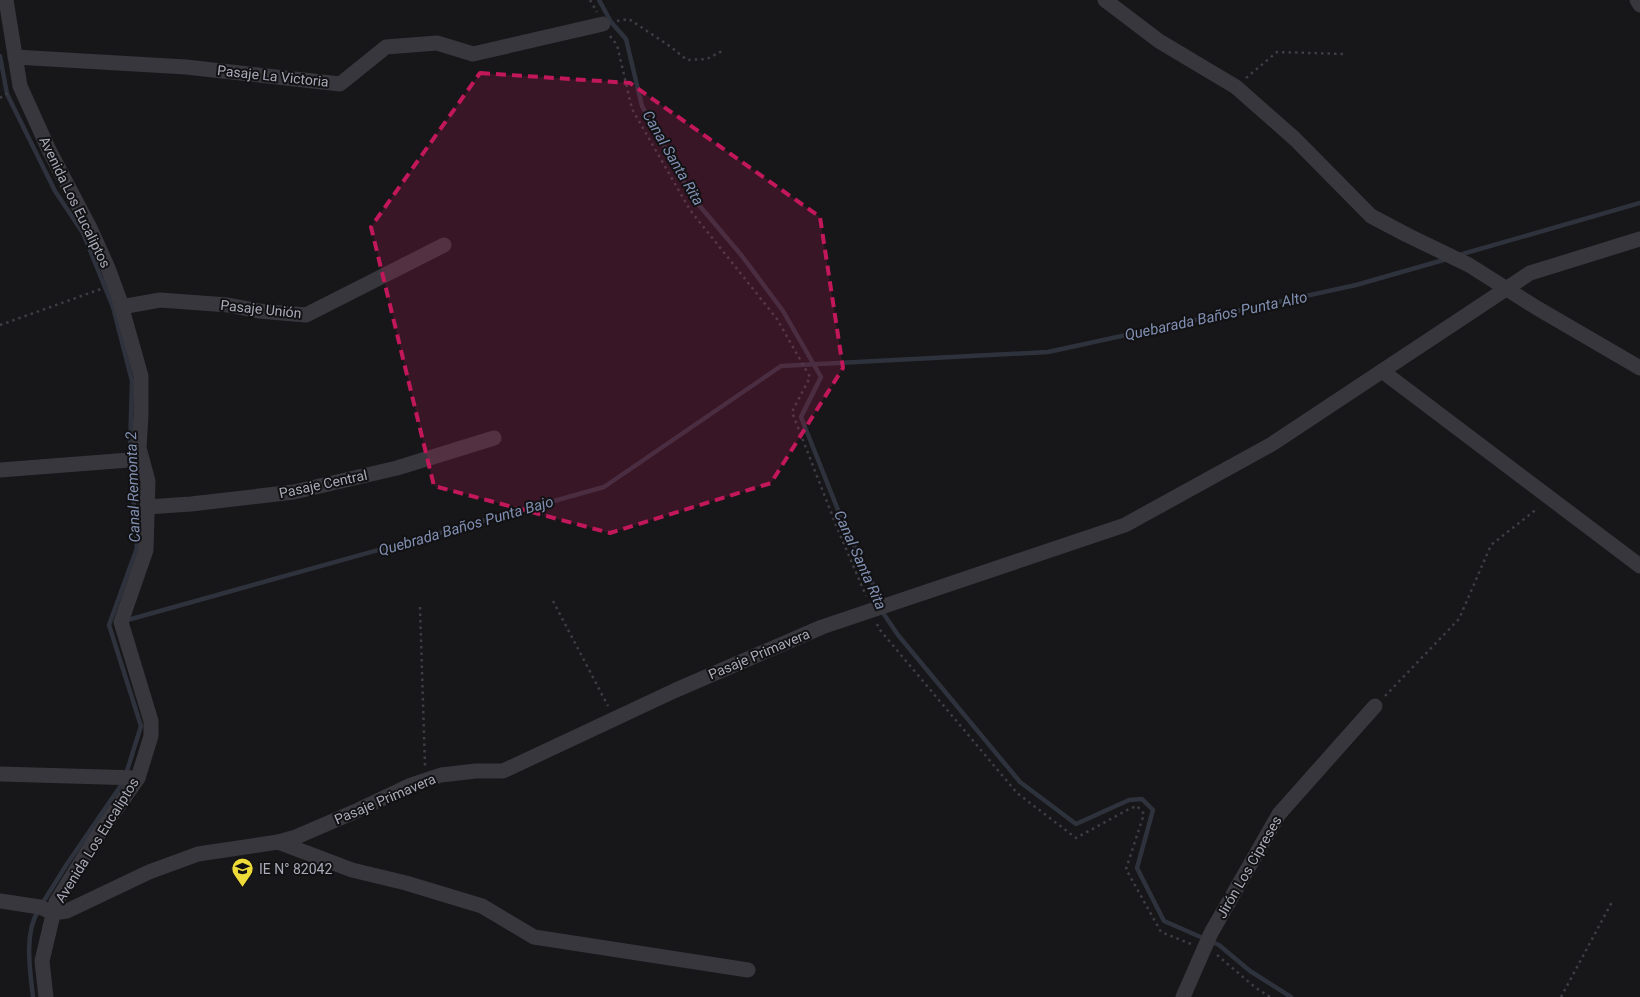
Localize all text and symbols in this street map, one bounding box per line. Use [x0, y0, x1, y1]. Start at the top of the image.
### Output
street label: Pasaje La Victoria [217, 62, 329, 90]
water label: Canal Santa Rita [639, 107, 708, 209]
street label: Avenida Los Eucaliptos [36, 134, 114, 270]
water label: Quebarada Baños Punta Alto [1123, 288, 1309, 344]
street label: Pasaje Unión [220, 297, 302, 321]
water label: Canal Remonta 2 [122, 431, 144, 543]
street label: Pasaje Central [277, 467, 369, 501]
water label: Quebrada Baños Punta Bajo [376, 492, 556, 560]
water label: Canal Santa Rita [830, 508, 890, 612]
street label: Pasaje Primavera [706, 625, 812, 683]
street label: Pasaje Primavera [332, 770, 438, 828]
street label: Avenida Los Eucaliptos [52, 775, 142, 905]
street label: Jirón Los Cipreses [1213, 813, 1285, 921]
school or university icon: IE N° 82042 [231, 857, 255, 888]
place label: IE N° 82042 [259, 861, 332, 877]

